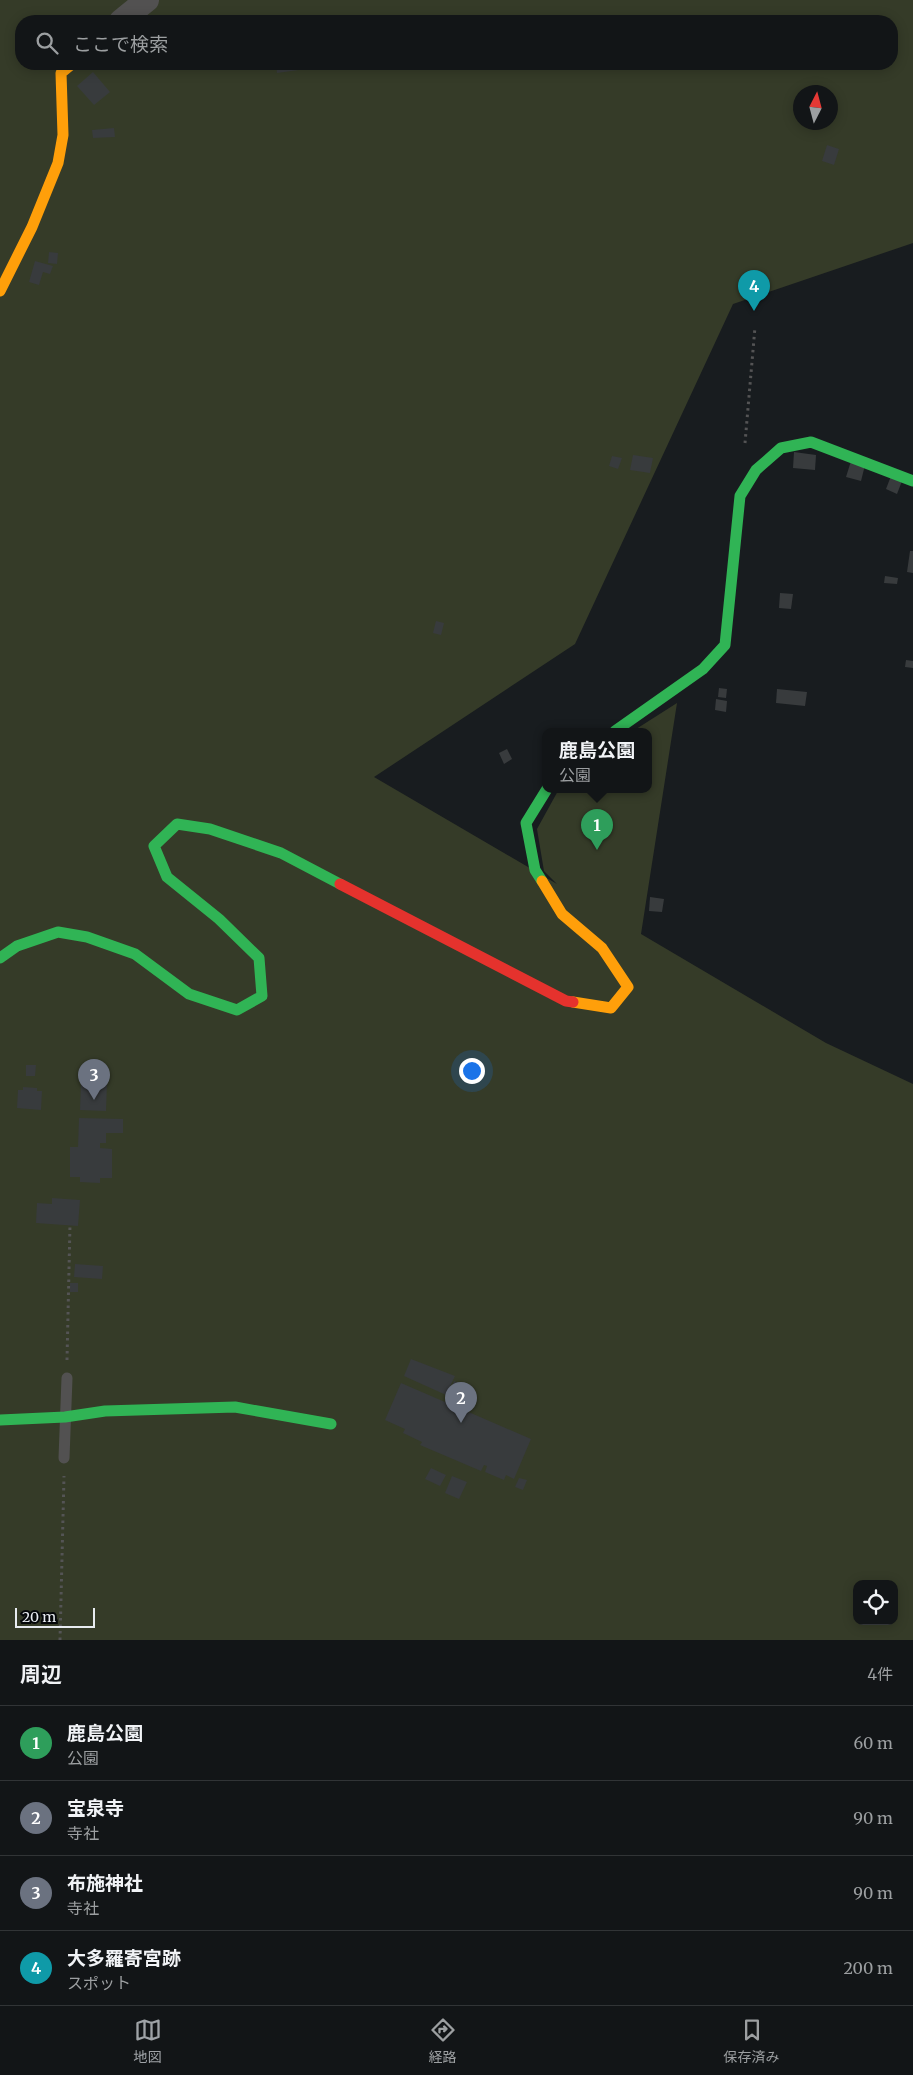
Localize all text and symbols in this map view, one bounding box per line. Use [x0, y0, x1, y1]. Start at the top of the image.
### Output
search box [15, 15, 898, 70]
icon: search [33, 29, 61, 57]
text: ここで検索 [73, 32, 168, 56]
north arrow [793, 85, 838, 130]
pin: 4 [738, 270, 770, 311]
popup [542, 728, 652, 793]
text: 鹿島公園 [559, 738, 635, 762]
text: 公園 [559, 765, 591, 785]
pin: 1 [581, 809, 613, 850]
your location [459, 1058, 485, 1084]
pin: 3 [78, 1059, 110, 1100]
pin: 2 [445, 1382, 477, 1423]
map controls [853, 1580, 898, 1625]
button: locate [853, 1580, 898, 1625]
scale bar [15, 1605, 95, 1628]
text: 20 m [22, 1608, 56, 1626]
text: 周辺 [20, 1661, 62, 1688]
text: 4件 [867, 1664, 893, 1684]
text: 鹿島公園 [67, 1721, 143, 1745]
text: 1 [32, 1733, 40, 1753]
text: 60 m [853, 1733, 893, 1753]
text: 公園 [67, 1748, 99, 1768]
text: 宝泉寺 [67, 1796, 124, 1820]
text: 2 [31, 1808, 41, 1828]
text: 90 m [853, 1808, 893, 1828]
text: 寺社 [67, 1823, 99, 1843]
text: 布施神社 [67, 1871, 143, 1895]
text: 3 [31, 1883, 41, 1903]
text: 90 m [853, 1883, 893, 1903]
text: 寺社 [67, 1898, 99, 1918]
text: 大多羅寄宮跡 [67, 1946, 181, 1970]
text: 4 [31, 1958, 41, 1978]
text: 200 m [843, 1958, 893, 1978]
text: スポット [67, 1973, 131, 1993]
tab: 地図 [134, 2016, 162, 2066]
tab: 経路 [429, 2016, 457, 2066]
tab: 保存済み [724, 2016, 780, 2066]

